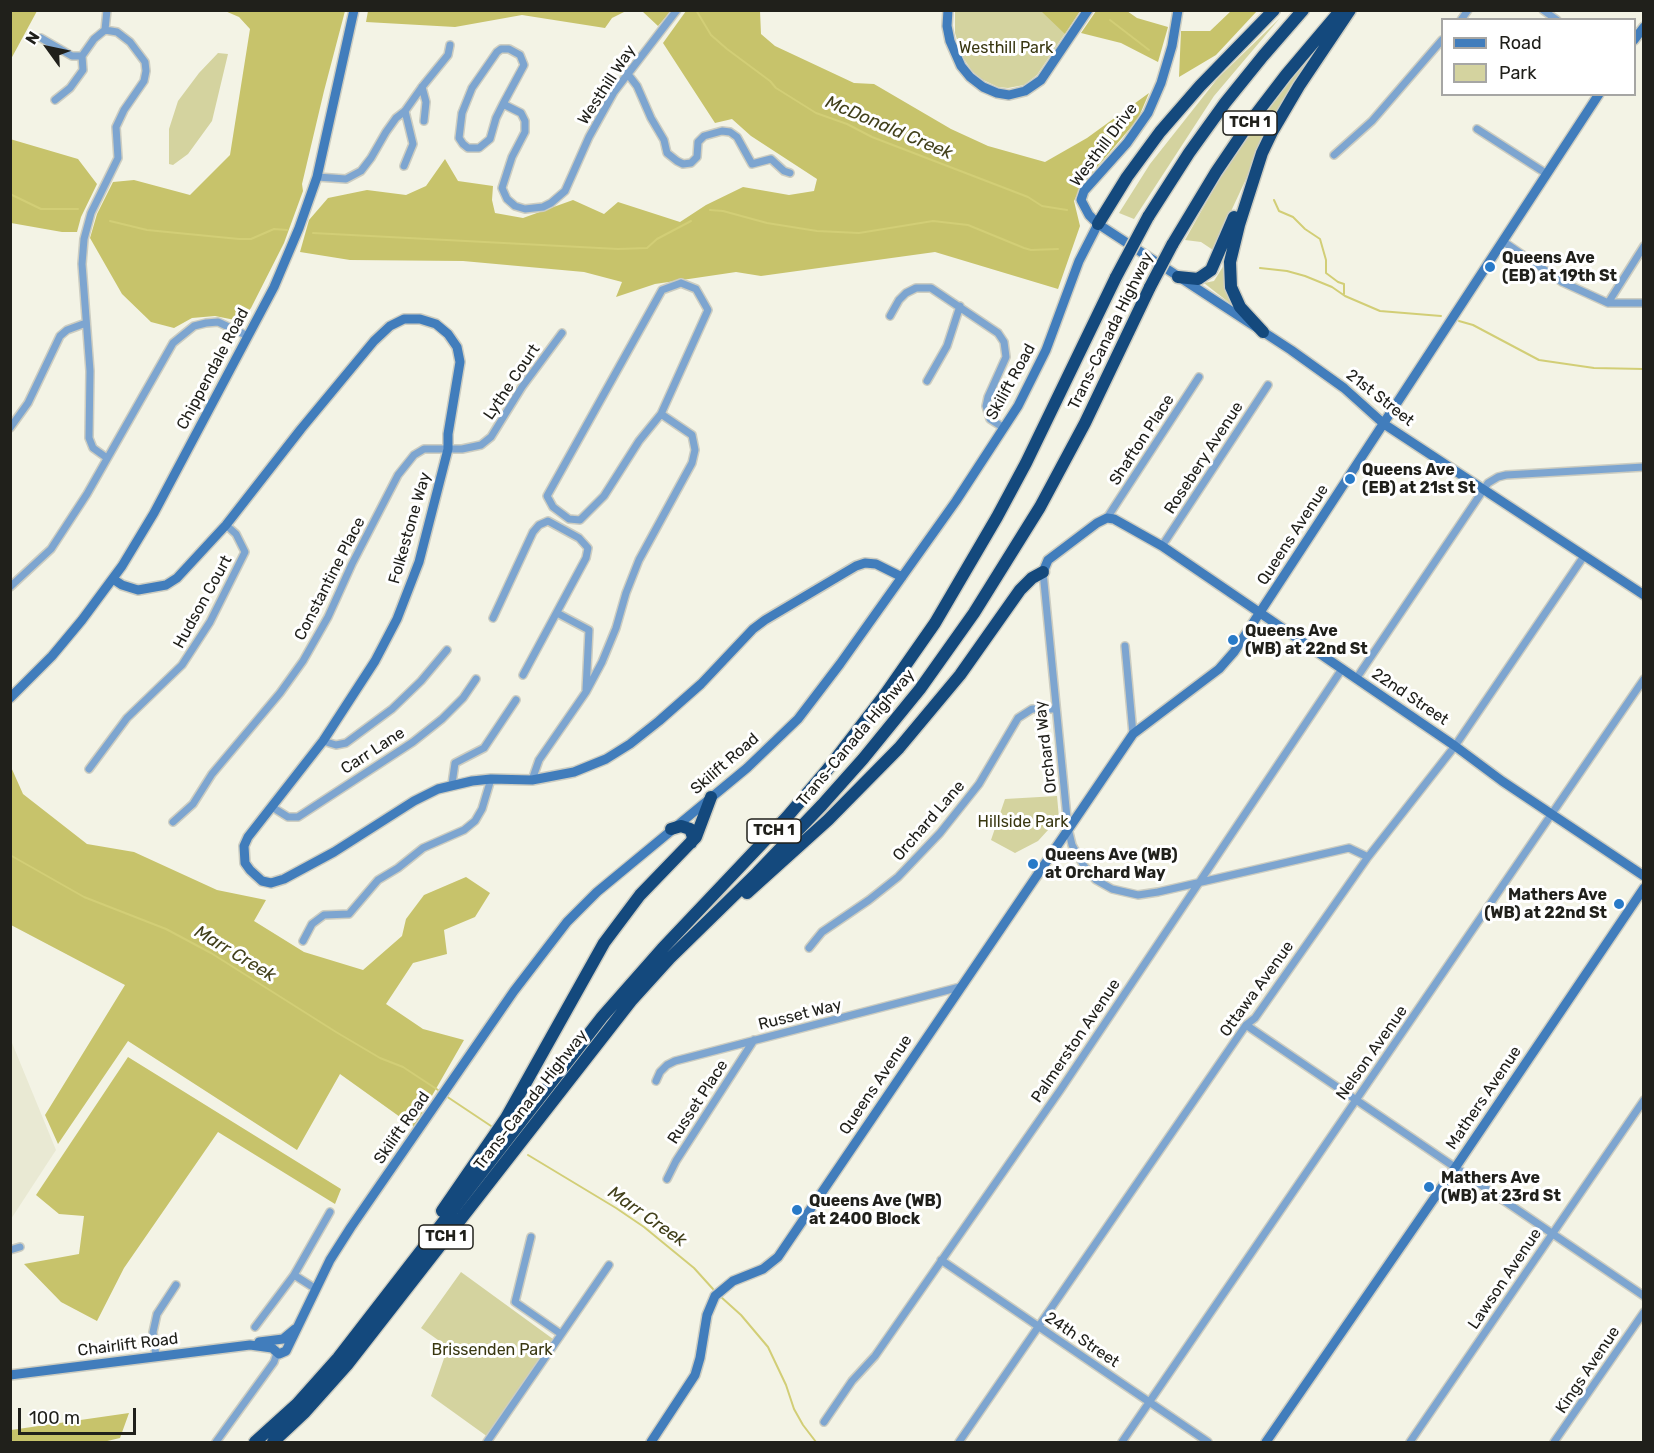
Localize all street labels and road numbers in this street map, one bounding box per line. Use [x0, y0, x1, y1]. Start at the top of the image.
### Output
street label: Westhill Way [574, 42, 640, 128]
street label: Westhill Drive [1066, 99, 1142, 191]
road number: TCH 1 [1223, 111, 1277, 135]
street label: Trans-Canada Highway [1064, 249, 1158, 413]
street label: Chippendale Road [173, 305, 253, 433]
street label: Lythe Court [480, 341, 544, 423]
street label: Skilift Road [982, 341, 1040, 423]
street label: 21st Street [1342, 366, 1418, 430]
street label: Shafton Place [1106, 391, 1178, 489]
street label: Rosebery Avenue [1161, 398, 1247, 518]
street label: Folkestone Way [385, 470, 435, 586]
street label: Queens Avenue [1253, 481, 1333, 589]
street label: Constantine Place [291, 514, 369, 644]
street label: Hudson Court [170, 552, 236, 652]
street label: 22nd Street [1368, 664, 1452, 730]
street label: Trans-Canada Highway [793, 666, 919, 810]
street label: Orchard Way [1031, 699, 1061, 795]
street label: Carr Lane [338, 723, 408, 779]
street label: Skilift Road [687, 729, 763, 799]
street label: Orchard Lane [889, 777, 969, 865]
road number: TCH 1 [747, 819, 801, 843]
street label: Ottawa Avenue [1216, 937, 1298, 1041]
street label: Palmerston Avenue [1027, 975, 1125, 1107]
street label: Russet Way [756, 995, 844, 1035]
street label: Nelson Avenue [1332, 1002, 1412, 1104]
street label: Trans-Canada Highway [470, 1026, 592, 1174]
street label: Queens Avenue [836, 1031, 916, 1139]
street label: Mathers Avenue [1442, 1043, 1526, 1153]
street label: Russet Place [664, 1056, 732, 1148]
street label: Skilift Road [370, 1088, 434, 1168]
road number: TCH 1 [419, 1225, 473, 1249]
street label: Lawson Avenue [1464, 1225, 1546, 1333]
street label: 24th Street [1041, 1308, 1123, 1372]
street label: Kings Avenue [1552, 1323, 1624, 1417]
street label: Chairlift Road [77, 1329, 179, 1361]

